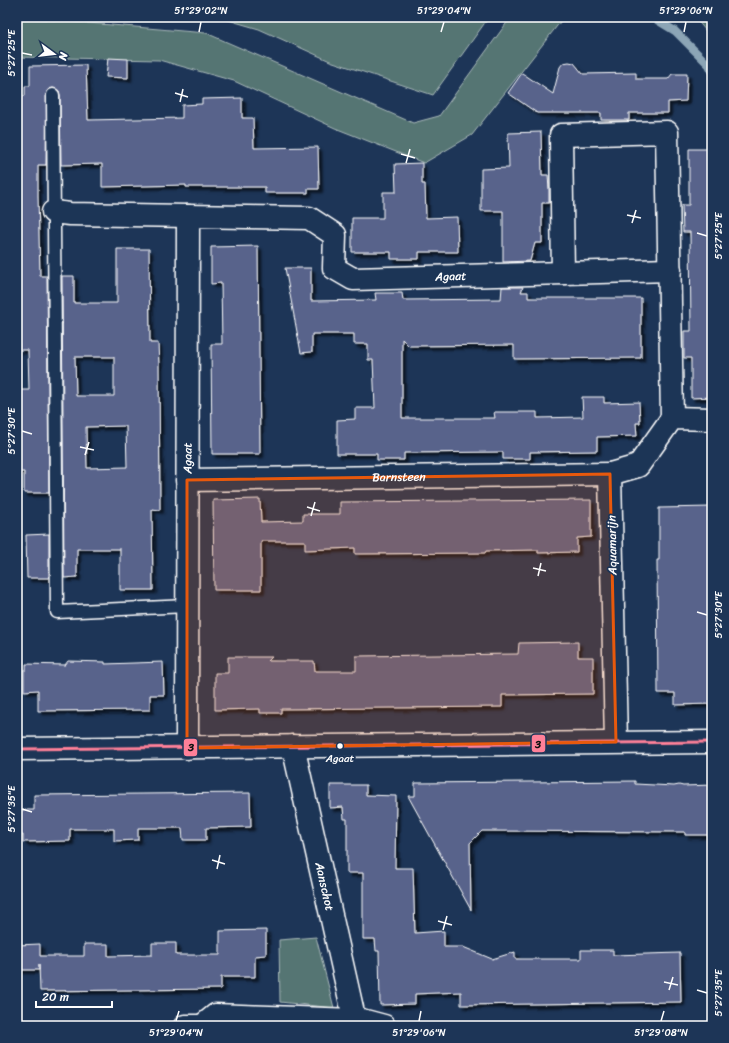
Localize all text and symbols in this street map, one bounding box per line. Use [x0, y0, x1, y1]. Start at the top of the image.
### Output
text: 51°29'02"N [174, 2, 228, 20]
text: 51°29'04"N [417, 2, 471, 20]
text: 51°29'06"N [659, 2, 713, 20]
text: 5°27'25"E [3, 28, 21, 77]
north arrow [34, 34, 74, 74]
text: N [53, 49, 74, 63]
text: 5°27'25"E [710, 211, 728, 260]
street label: Agaat [434, 265, 467, 288]
text: 5°27'30"E [3, 406, 21, 455]
street label: Agaat [177, 442, 199, 475]
street label: Barnsteen [372, 466, 426, 488]
street label: Aquamarijn [600, 514, 624, 576]
text: 5°27'30"E [710, 590, 728, 639]
line badge: 3 [531, 734, 546, 753]
text: 3 [534, 735, 542, 754]
line badge: 3 [183, 738, 198, 757]
text: 3 [187, 738, 195, 757]
marker: Agaat [335, 741, 345, 751]
place label: Agaat [325, 749, 355, 768]
text: 5°27'35"E [3, 784, 21, 832]
street label: Aanschot [308, 859, 341, 913]
text: 5°27'35"E [710, 968, 728, 1016]
scale bar [36, 983, 112, 1009]
text: 20 m [42, 986, 69, 1008]
text: 51°29'04"N [149, 1024, 203, 1042]
text: 51°29'06"N [392, 1024, 446, 1042]
text: 51°29'08"N [634, 1024, 688, 1042]

